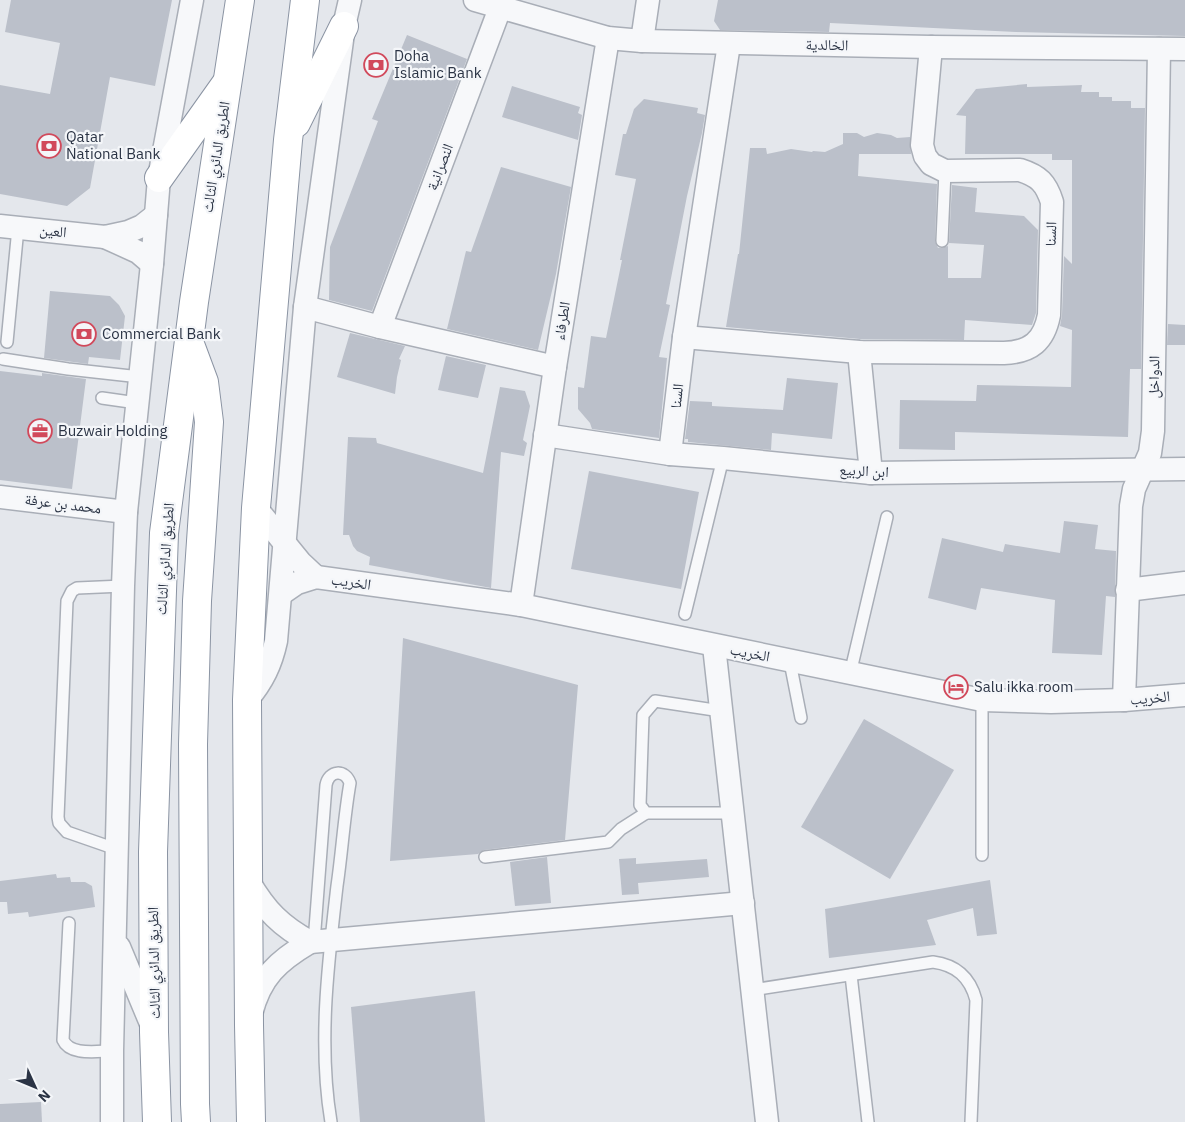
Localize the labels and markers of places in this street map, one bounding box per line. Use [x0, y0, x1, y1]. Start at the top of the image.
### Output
place label: Doha Islamic Bank [394, 46, 482, 82]
bank icon: Doha Islamic Bank [363, 52, 389, 78]
place label: Qatar National Bank [66, 127, 161, 163]
bank icon: Qatar National Bank [36, 133, 62, 159]
bank icon: Commercial Bank [71, 321, 97, 347]
place label: Commercial Bank [102, 324, 221, 343]
office icon: Buzwair Holding [27, 418, 53, 444]
place label: Buzwair Holding [58, 421, 168, 440]
hotel icon: Salu ikka room [943, 674, 969, 700]
place label: Salu ikka room [974, 677, 1073, 696]

